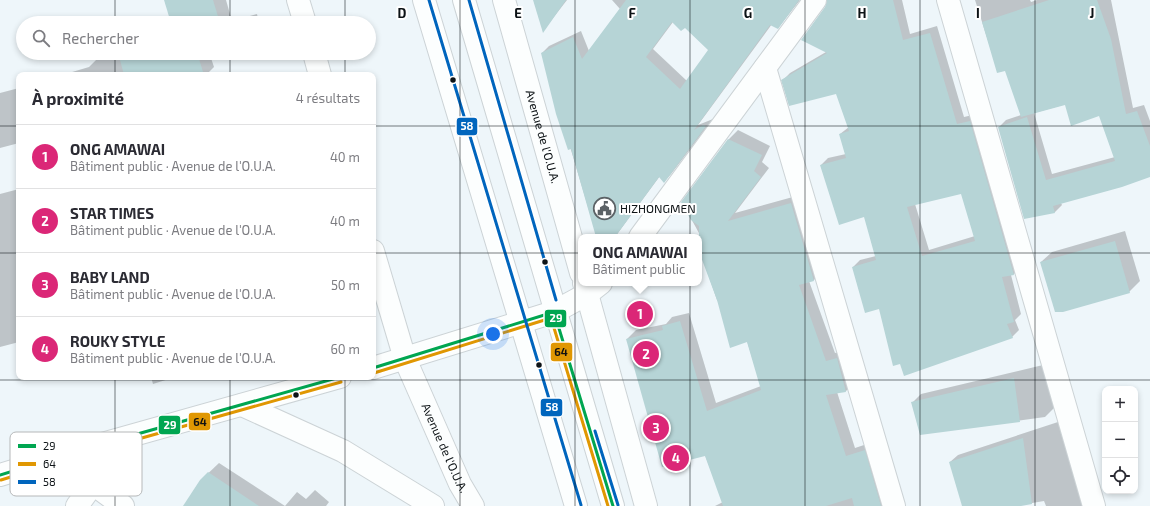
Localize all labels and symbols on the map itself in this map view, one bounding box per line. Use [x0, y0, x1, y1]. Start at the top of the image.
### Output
text: D [398, 5, 407, 21]
text: E [514, 5, 522, 21]
text: F [628, 5, 636, 21]
text: G [744, 5, 752, 21]
text: H [858, 5, 867, 21]
text: I [976, 5, 980, 21]
text: J [1090, 5, 1094, 21]
unlabelled marker [448, 75, 458, 85]
street label: Avenue de l'O.U.A. [524, 88, 563, 185]
line badge: 58 [456, 117, 478, 136]
text: 58 [461, 119, 474, 132]
public building icon: HIZHONGMEN [592, 196, 618, 222]
place label: HIZHONGMEN [620, 201, 696, 215]
unlabelled marker [540, 257, 550, 267]
pin: 1 [627, 299, 653, 329]
line badge: 29 [544, 309, 567, 328]
text: 29 [550, 311, 562, 324]
your location [483, 324, 503, 344]
pin: 2 [633, 339, 659, 369]
line badge: 64 [550, 342, 573, 362]
text: 64 [554, 345, 568, 358]
unlabelled marker [534, 360, 544, 370]
unlabelled marker [291, 390, 301, 400]
line badge: 58 [540, 398, 563, 417]
text: 58 [546, 400, 559, 413]
street label: Avenue de l'O.U.A. [419, 401, 471, 495]
line badge: 64 [188, 412, 211, 431]
pin: 3 [643, 413, 669, 443]
line badge: 29 [158, 415, 181, 435]
text: 64 [193, 415, 207, 428]
text: 29 [164, 418, 176, 431]
legend [10, 432, 142, 496]
text: 29 [43, 439, 55, 452]
pin: 4 [663, 443, 689, 473]
text: 64 [43, 457, 56, 470]
text: 58 [43, 475, 56, 488]

